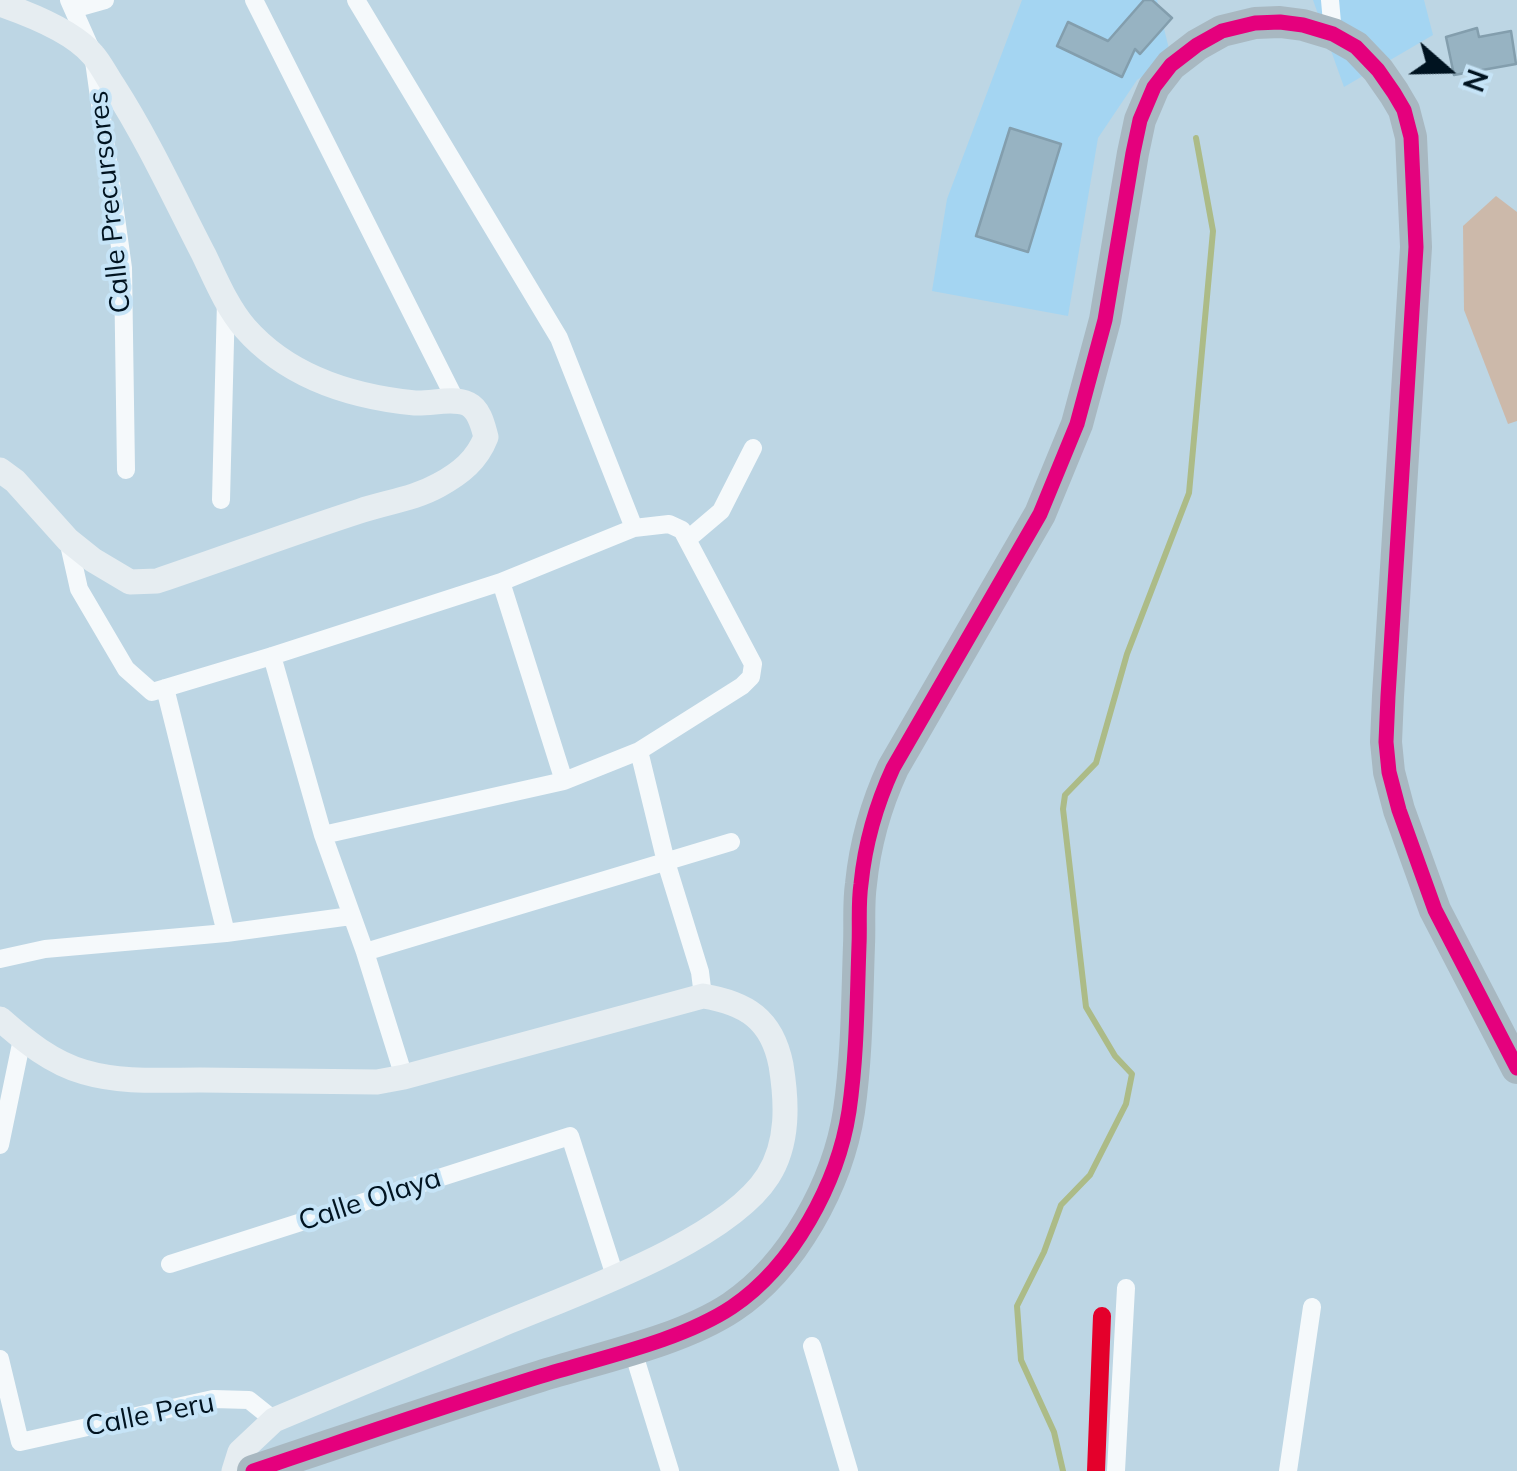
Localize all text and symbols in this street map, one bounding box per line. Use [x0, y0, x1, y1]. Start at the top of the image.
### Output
north arrow [1397, 20, 1497, 120]
text: N [1456, 65, 1496, 96]
street label: Calle Precursores [82, 89, 138, 315]
street label: Calle Olaya [295, 1161, 445, 1239]
street label: Calle Peru [83, 1386, 217, 1444]

